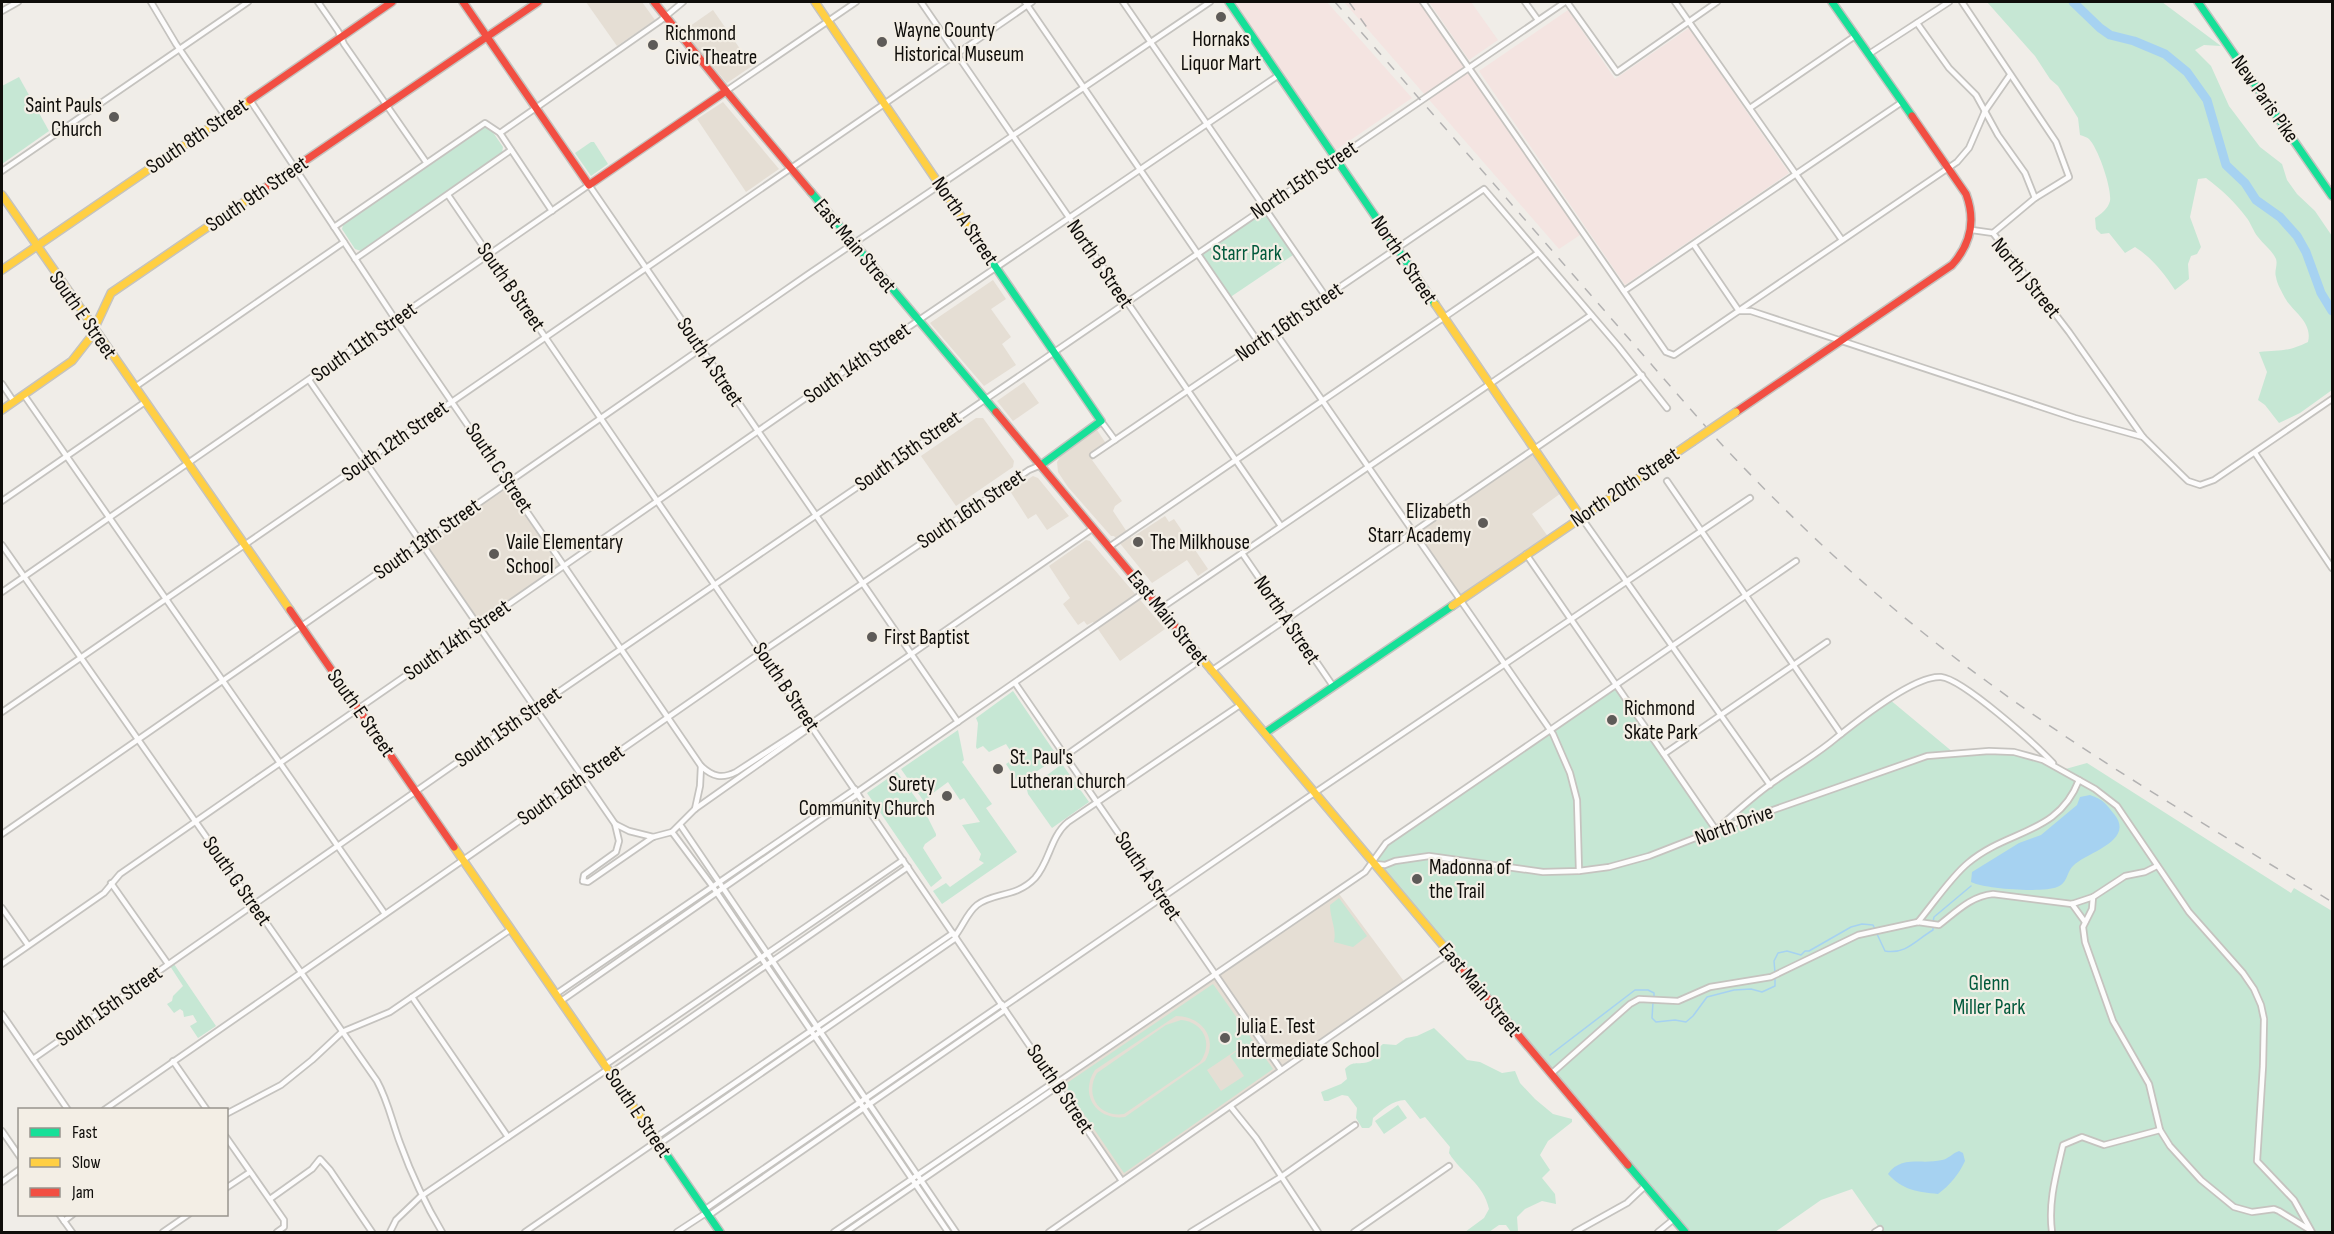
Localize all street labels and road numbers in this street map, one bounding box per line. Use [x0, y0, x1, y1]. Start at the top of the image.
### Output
street label: New Paris Pike [2226, 51, 2304, 147]
street label: South 8th Street [141, 93, 253, 179]
street label: North 15th Street [1246, 135, 1362, 225]
street label: South 9th Street [201, 151, 313, 237]
street label: North A Street [926, 172, 1004, 270]
street label: East Main Street [809, 194, 901, 298]
street label: North E Street [1365, 211, 1443, 309]
street label: North B Street [1061, 215, 1139, 313]
street label: North J Street [1986, 233, 2066, 323]
street label: South B Street [471, 238, 551, 336]
street label: South E Street [44, 266, 122, 364]
street label: North 16th Street [1231, 277, 1347, 367]
street label: South 11th Street [307, 297, 421, 387]
street label: South A Street [671, 313, 749, 411]
street label: South 14th Street [799, 317, 915, 409]
street label: South 12th Street [337, 395, 453, 487]
street label: South 15th Street [850, 405, 966, 497]
street label: South C Street [460, 418, 538, 518]
street label: North 20th Street [1566, 442, 1684, 532]
street label: South 16th Street [912, 464, 1030, 554]
street label: South 13th Street [369, 493, 485, 585]
street label: East Main Street [1122, 566, 1214, 670]
street label: North A Street [1248, 571, 1326, 669]
street label: South 14th Street [399, 594, 515, 686]
street label: South B Street [747, 638, 825, 736]
street label: South E Street [322, 664, 400, 762]
street label: South 15th Street [450, 681, 566, 773]
street label: South 16th Street [513, 739, 629, 831]
street label: North Drive [1692, 799, 1776, 851]
street label: South A Street [1109, 827, 1187, 925]
street label: South G Street [197, 831, 277, 931]
street label: East Main Street [1434, 938, 1526, 1042]
street label: South 15th Street [51, 960, 167, 1052]
street label: South B Street [1021, 1040, 1099, 1138]
street label: South E Street [599, 1064, 677, 1162]

